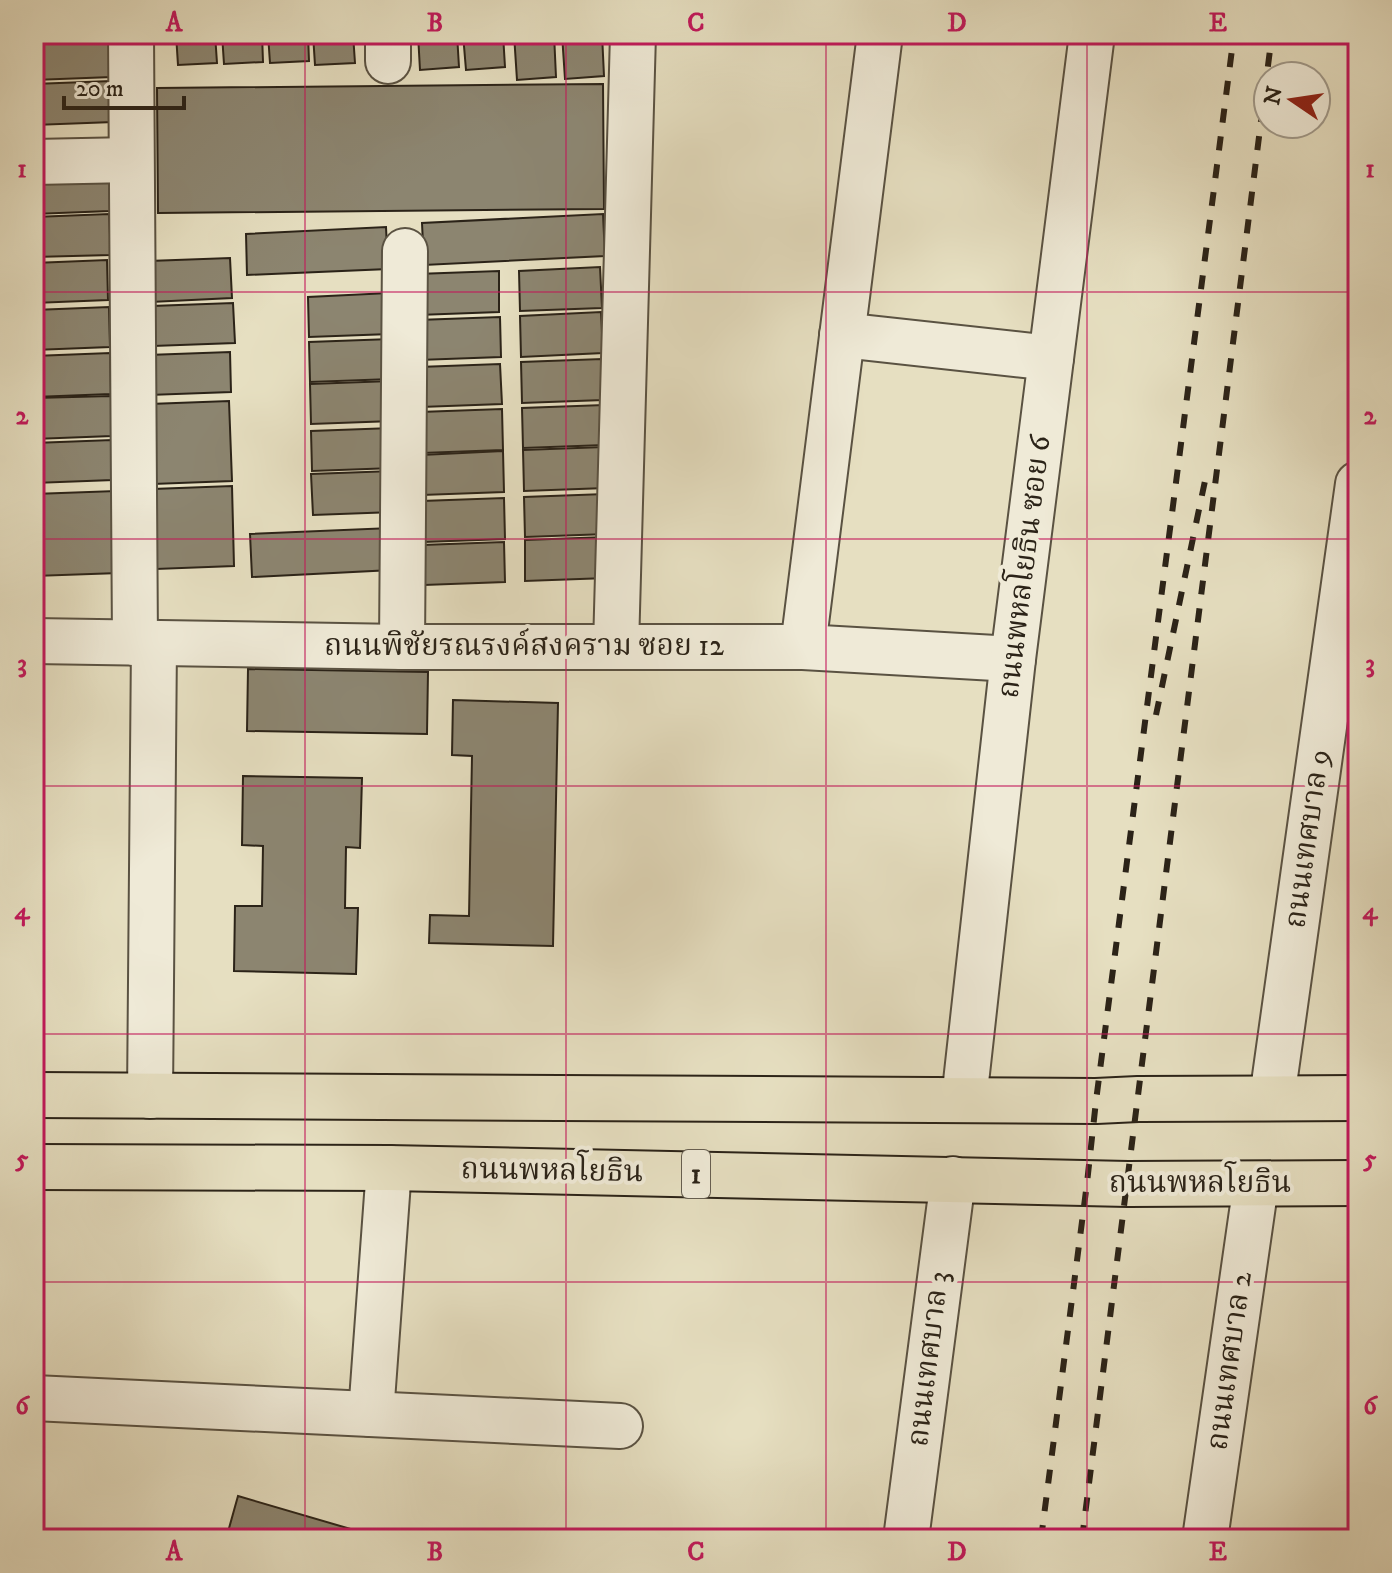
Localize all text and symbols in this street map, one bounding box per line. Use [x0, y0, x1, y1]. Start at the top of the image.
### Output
text: A [165, 7, 184, 40]
text: B [427, 7, 443, 40]
text: C [687, 7, 705, 40]
text: D [947, 7, 967, 40]
text: E [1209, 7, 1227, 40]
scale bar [64, 60, 184, 110]
north arrow [1252, 60, 1332, 140]
text: 20 m [76, 74, 124, 104]
text: N [1259, 84, 1289, 108]
text: 1 [17, 153, 27, 186]
text: 1 [1365, 153, 1375, 186]
text: 2 [16, 400, 30, 433]
text: 2 [1364, 400, 1378, 433]
street label: ถนนพหลโยธิน ซอย 6 [987, 432, 1060, 701]
street label: ถนนพิชัยรณรงค์สงคราม ซอย 12 [324, 628, 724, 665]
text: 3 [17, 648, 27, 681]
text: 3 [1365, 648, 1375, 681]
street label: ถนนเทศบาล 9 [1277, 747, 1339, 931]
text: 4 [15, 895, 31, 928]
text: 4 [1363, 895, 1379, 928]
text: 5 [15, 1143, 29, 1176]
text: 5 [1363, 1143, 1377, 1176]
street label: ถนนพหลโยธิน [460, 1147, 644, 1191]
road number: 1 [682, 1150, 710, 1198]
street label: ถนนพหลโยธิน [1109, 1161, 1291, 1202]
street label: ถนนเทศบาล 3 [900, 1269, 958, 1449]
street label: ถนนเทศบาล 2 [1199, 1269, 1261, 1453]
text: 6 [15, 1390, 30, 1423]
text: 6 [1363, 1390, 1378, 1423]
text: A [165, 1536, 184, 1569]
text: B [427, 1536, 443, 1569]
text: C [687, 1536, 705, 1569]
text: D [947, 1536, 967, 1569]
text: E [1209, 1536, 1227, 1569]

